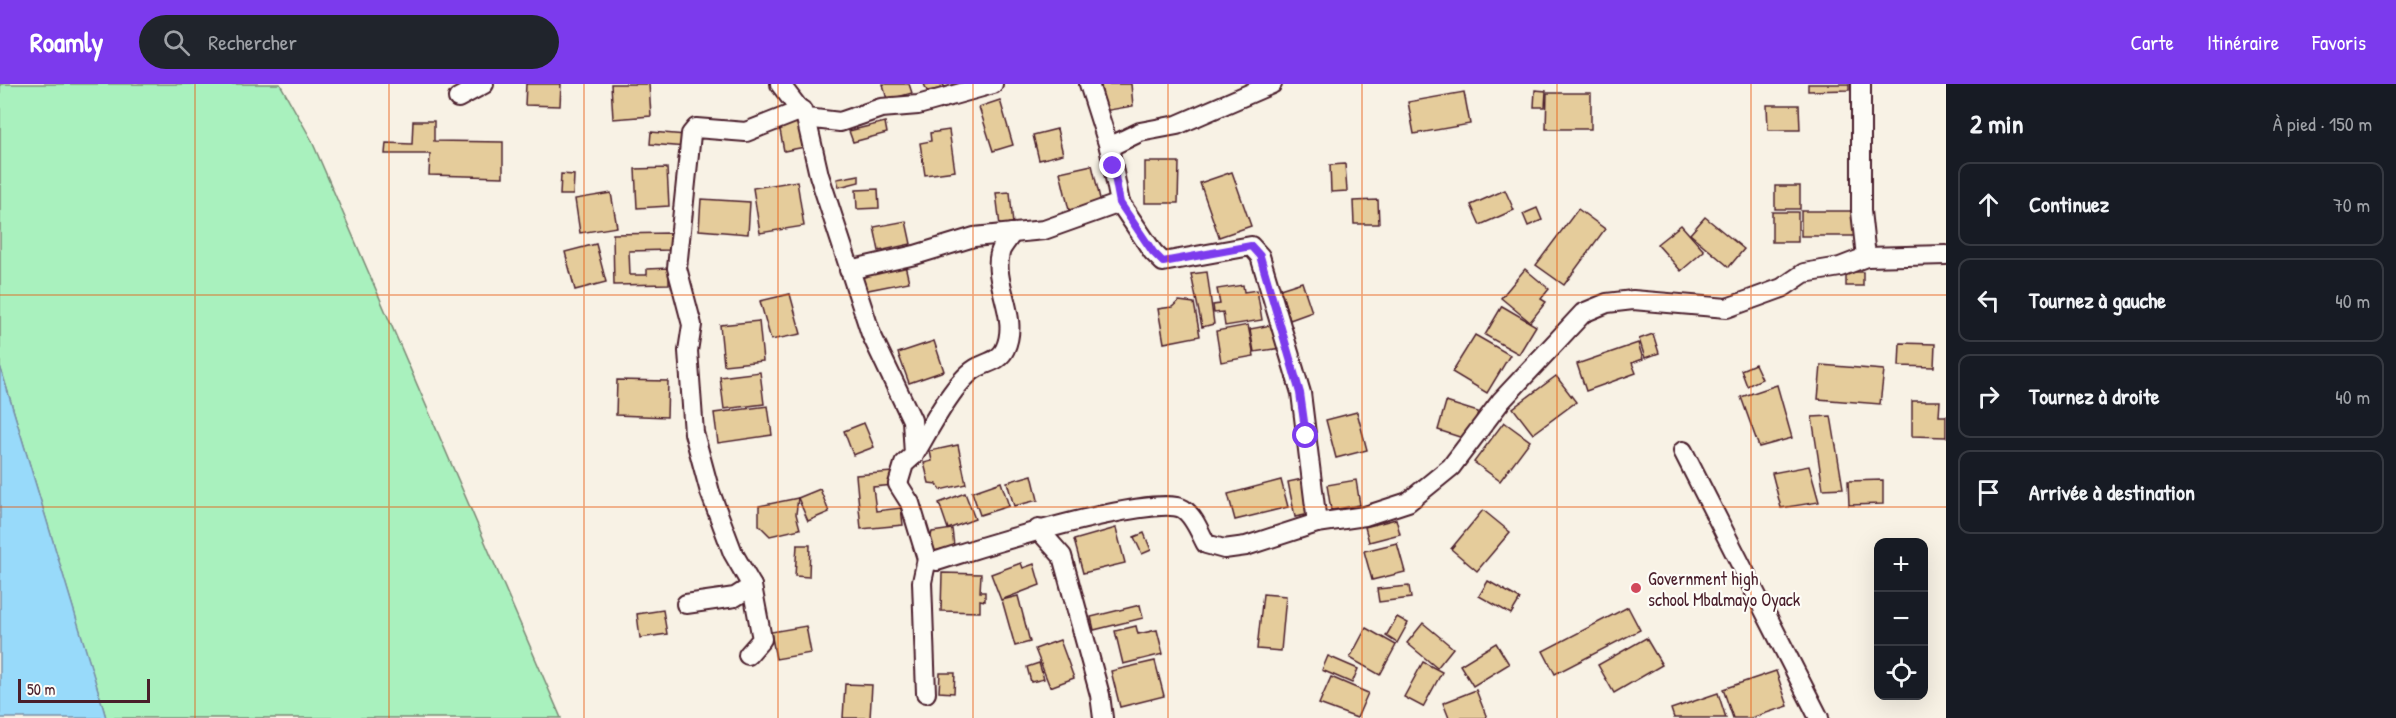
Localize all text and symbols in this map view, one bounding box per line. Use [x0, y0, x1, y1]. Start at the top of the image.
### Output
search box [139, 15, 559, 69]
text: Roamly [30, 23, 103, 61]
icon: search [160, 26, 193, 59]
text: Rechercher [208, 27, 297, 57]
text: Carte [2131, 28, 2174, 57]
text: Itinéraire [2207, 28, 2279, 57]
text: Favoris [2312, 28, 2366, 57]
text: 2 min [1970, 106, 2023, 141]
text: À pied · 150 m [2273, 110, 2372, 137]
route end [1099, 152, 1125, 178]
icon: ahead [1972, 188, 2005, 221]
text: Continuez [2029, 189, 2109, 219]
text: 70 m [2333, 191, 2370, 218]
icon: left [1972, 284, 2005, 317]
text: Tournez à gauche [2029, 285, 2166, 315]
text: 40 m [2335, 287, 2370, 314]
icon: right [1972, 380, 2005, 413]
text: Tournez à droite [2029, 381, 2159, 411]
text: 40 m [2335, 383, 2370, 410]
route start [1292, 422, 1318, 448]
icon: arrive [1972, 476, 2005, 509]
text: Arrivée à destination [2029, 477, 2195, 507]
map controls [1874, 538, 1928, 700]
button: + [1874, 538, 1928, 592]
place label: Government high school Mbalmayo Oyack [1648, 566, 1801, 612]
marker: Government high school Mbalmayo Oyack [1629, 581, 1643, 595]
button: − [1874, 592, 1928, 646]
button: locate [1874, 646, 1928, 700]
scale bar [18, 676, 150, 704]
text: 50 m [27, 678, 56, 700]

